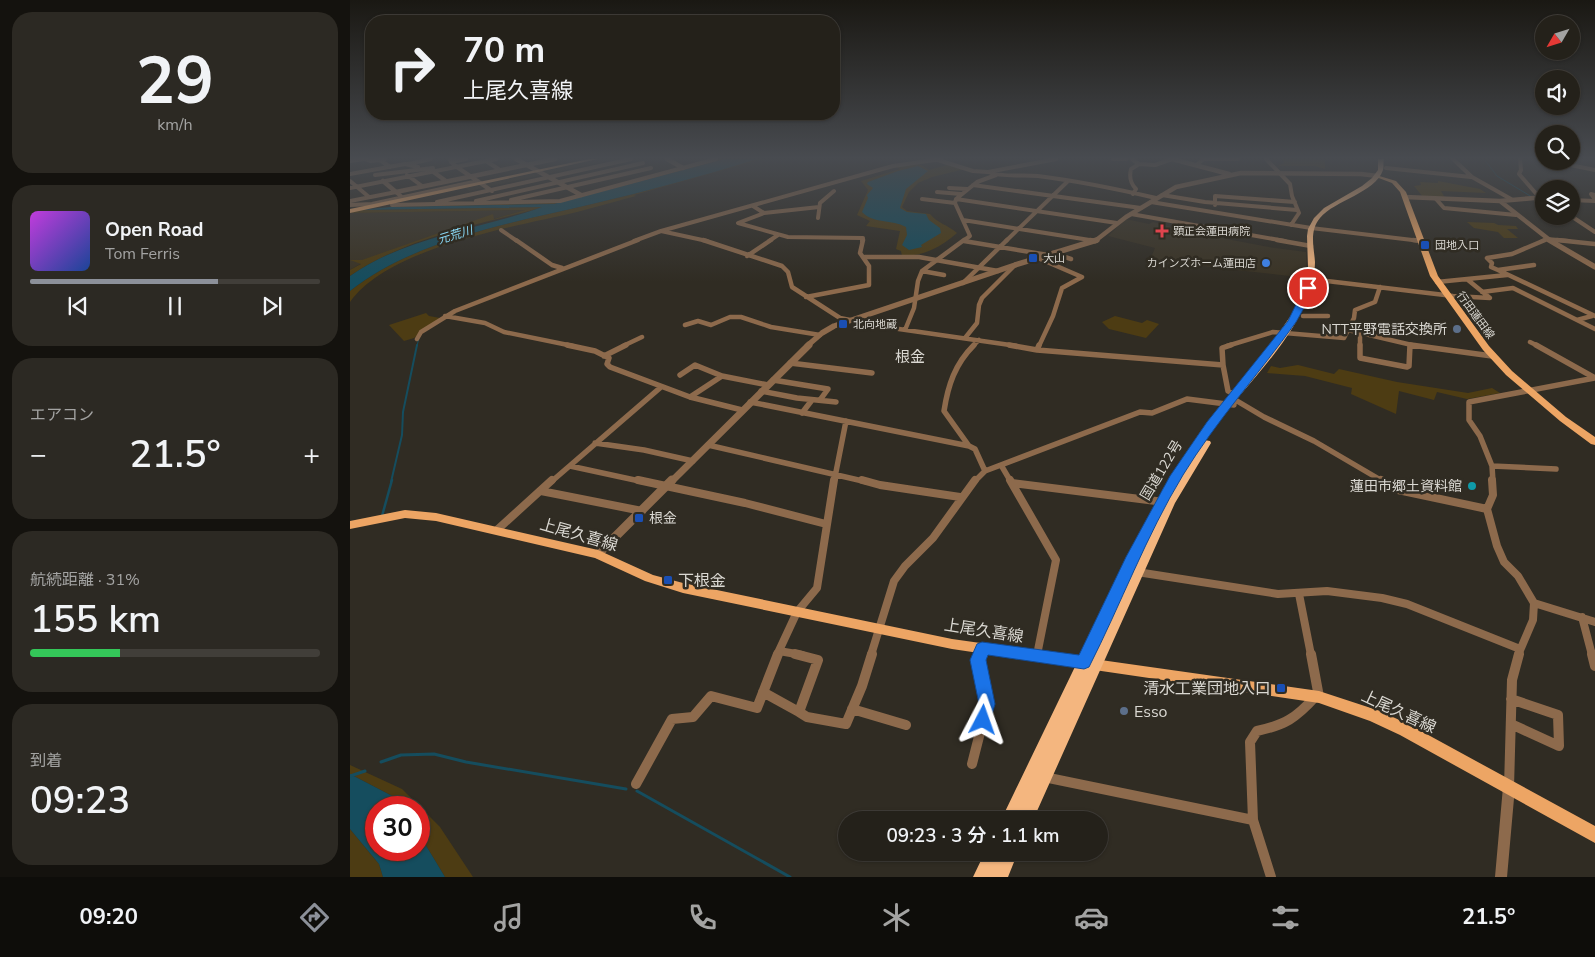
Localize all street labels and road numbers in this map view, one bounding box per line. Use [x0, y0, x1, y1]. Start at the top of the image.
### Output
street label: 行田蓮田線 [1453, 289, 1498, 342]
street label: 国道122号 [1136, 437, 1187, 504]
street label: 上尾久喜線 [537, 513, 620, 557]
street label: 上尾久喜線 [943, 614, 1025, 648]
street label: 上尾久喜線 [1358, 685, 1439, 739]

